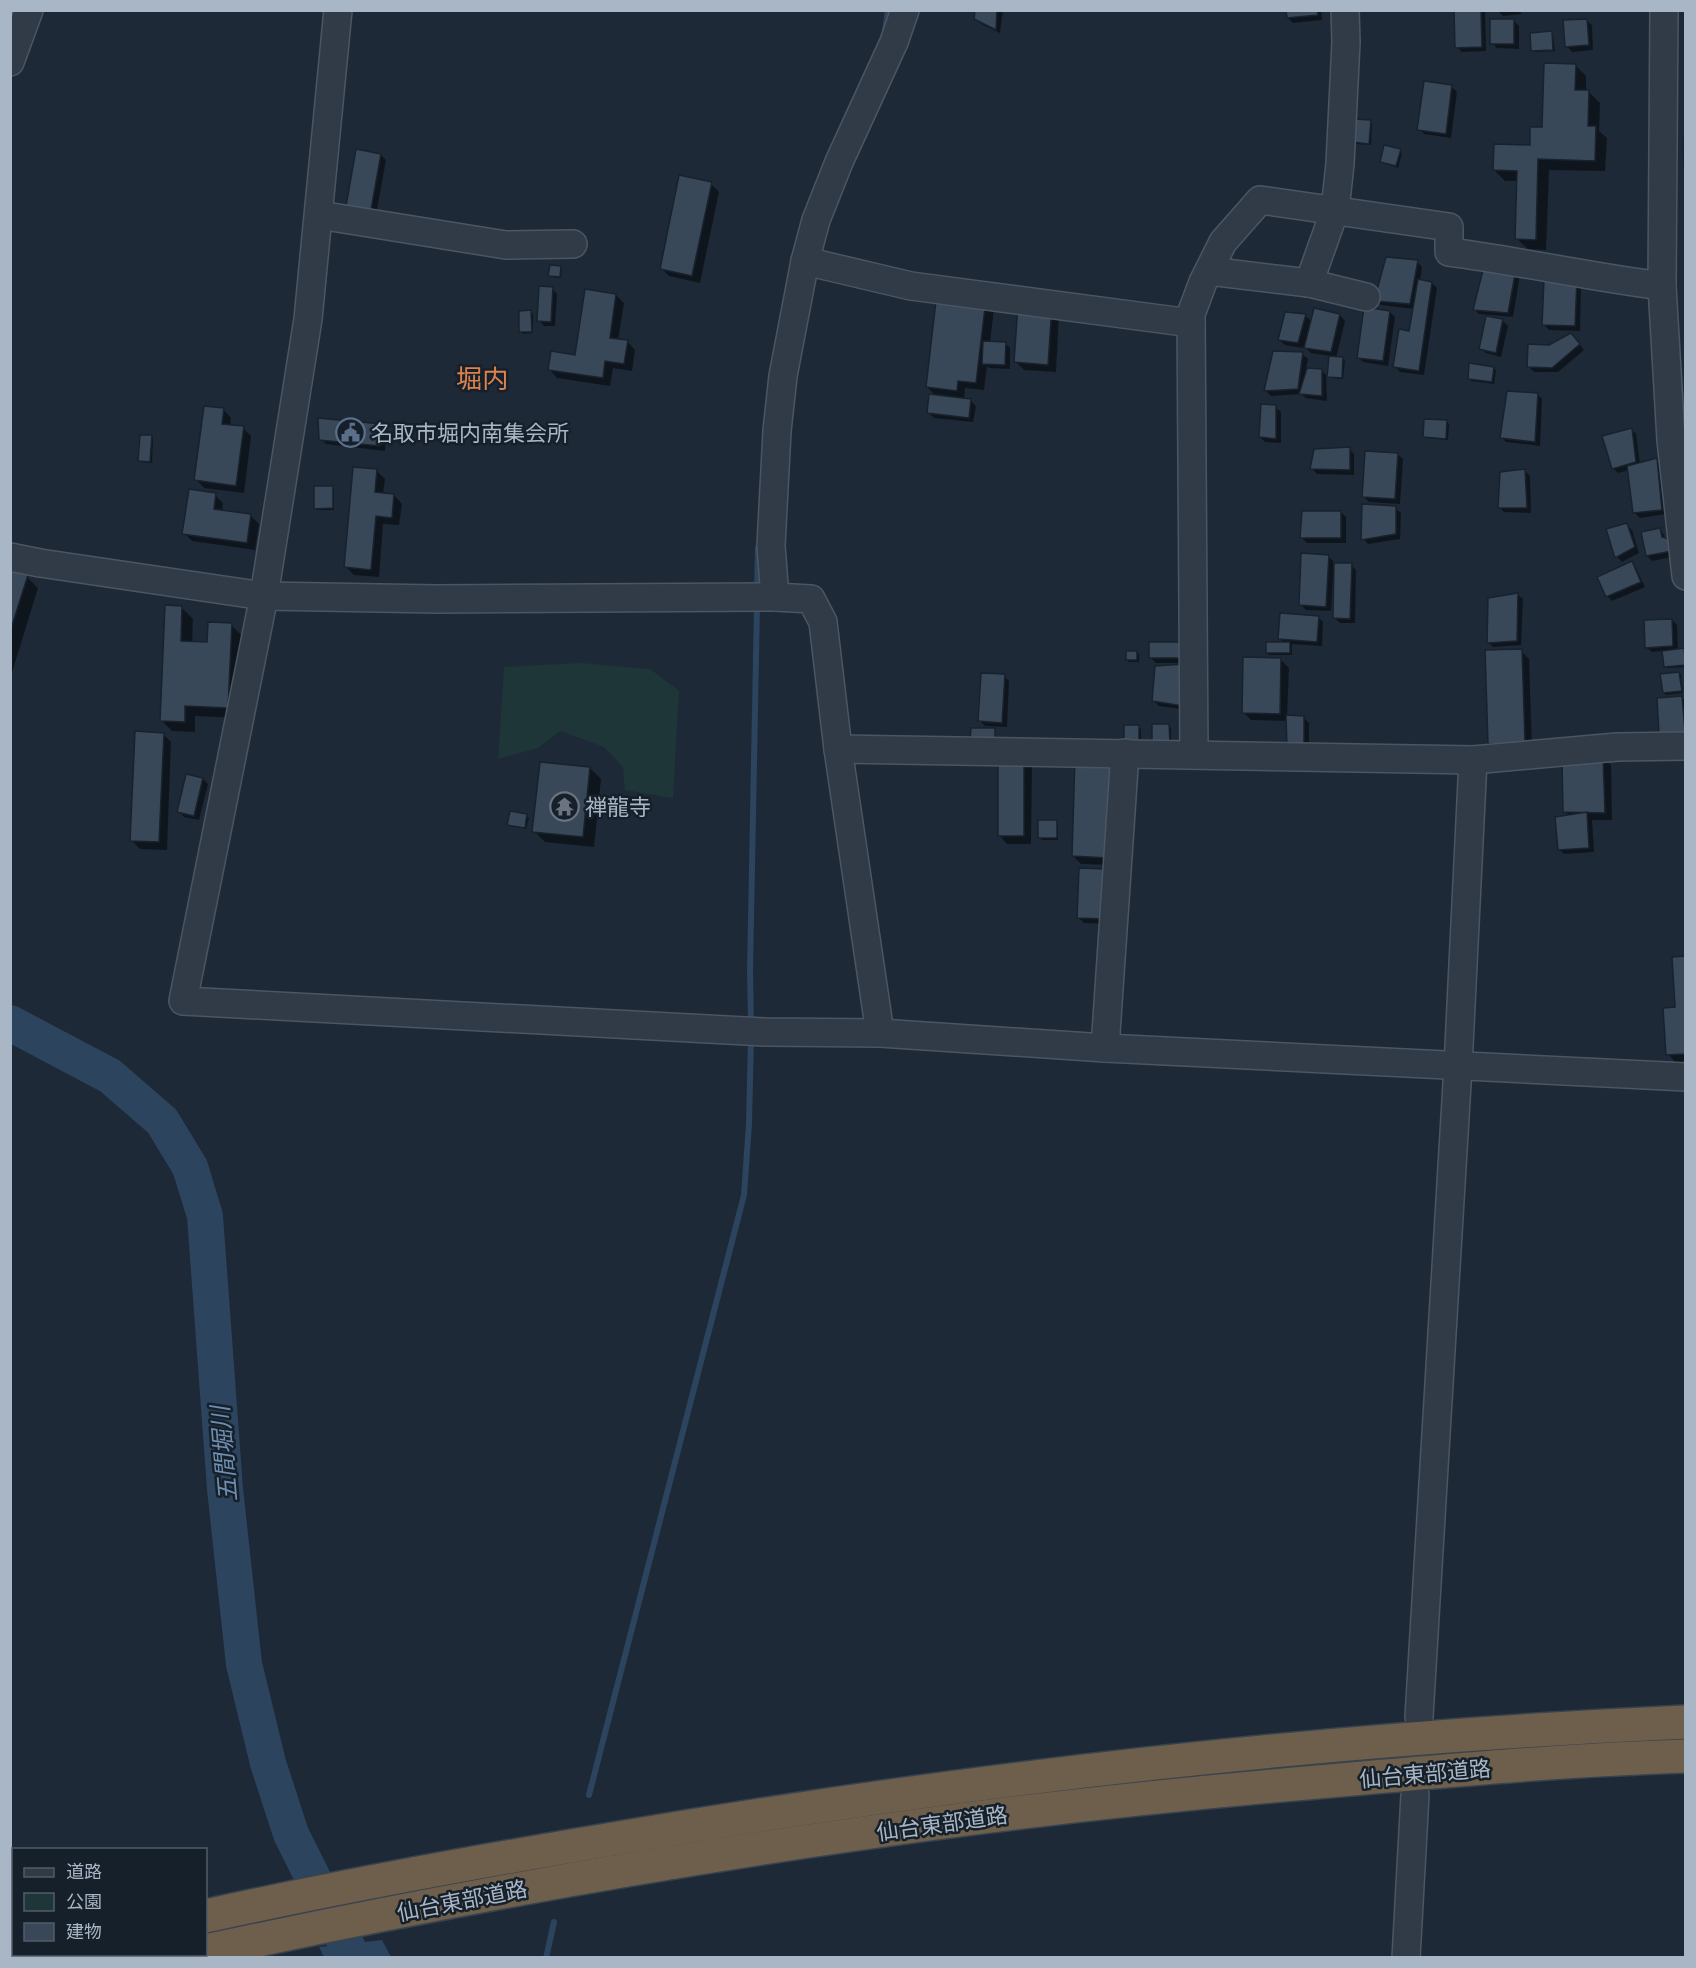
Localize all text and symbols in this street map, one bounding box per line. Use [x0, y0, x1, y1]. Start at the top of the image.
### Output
district label: 堀内 [456, 362, 508, 393]
public building icon: 名取市堀内南集会所 [334, 416, 366, 448]
place label: 名取市堀内南集会所 [371, 419, 569, 446]
temple icon: 禅龍寺 [548, 790, 580, 822]
place label: 禅龍寺 [585, 793, 651, 820]
water label: 五間堀川 [204, 1402, 242, 1503]
street label: 仙台東部道路 [1358, 1754, 1492, 1792]
street label: 仙台東部道路 [875, 1800, 1009, 1846]
legend [12, 1848, 207, 1956]
text: 道路 [66, 1860, 102, 1882]
street label: 仙台東部道路 [395, 1874, 529, 1926]
text: 公園 [66, 1890, 102, 1912]
text: 建物 [66, 1920, 102, 1942]

